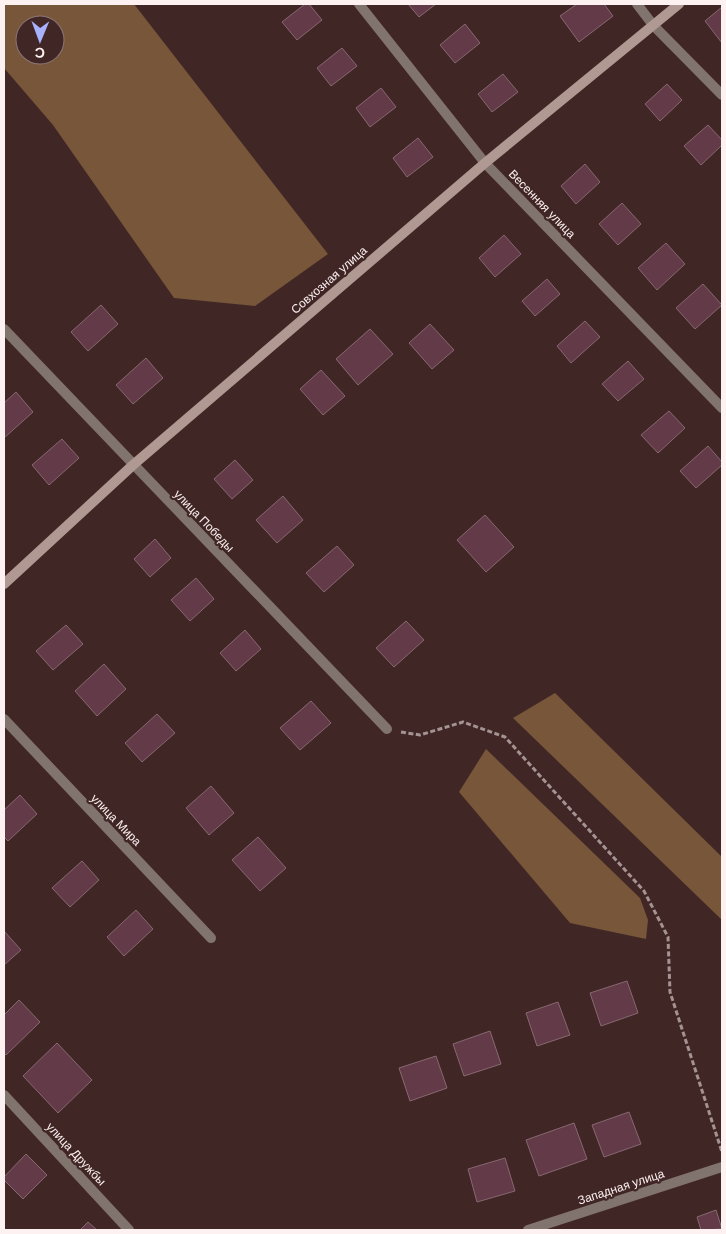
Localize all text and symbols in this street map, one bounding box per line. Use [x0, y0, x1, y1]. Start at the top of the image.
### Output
north arrow [15, 15, 65, 65]
text: С [35, 45, 45, 61]
street label: Весенняя улица [506, 167, 578, 241]
street label: Совхозная улица [288, 243, 370, 317]
street label: улица Победы [171, 487, 237, 555]
street label: улица Мира [88, 791, 144, 849]
street label: улица Дружбы [43, 1120, 109, 1188]
street label: Западная улица [576, 1166, 666, 1208]

